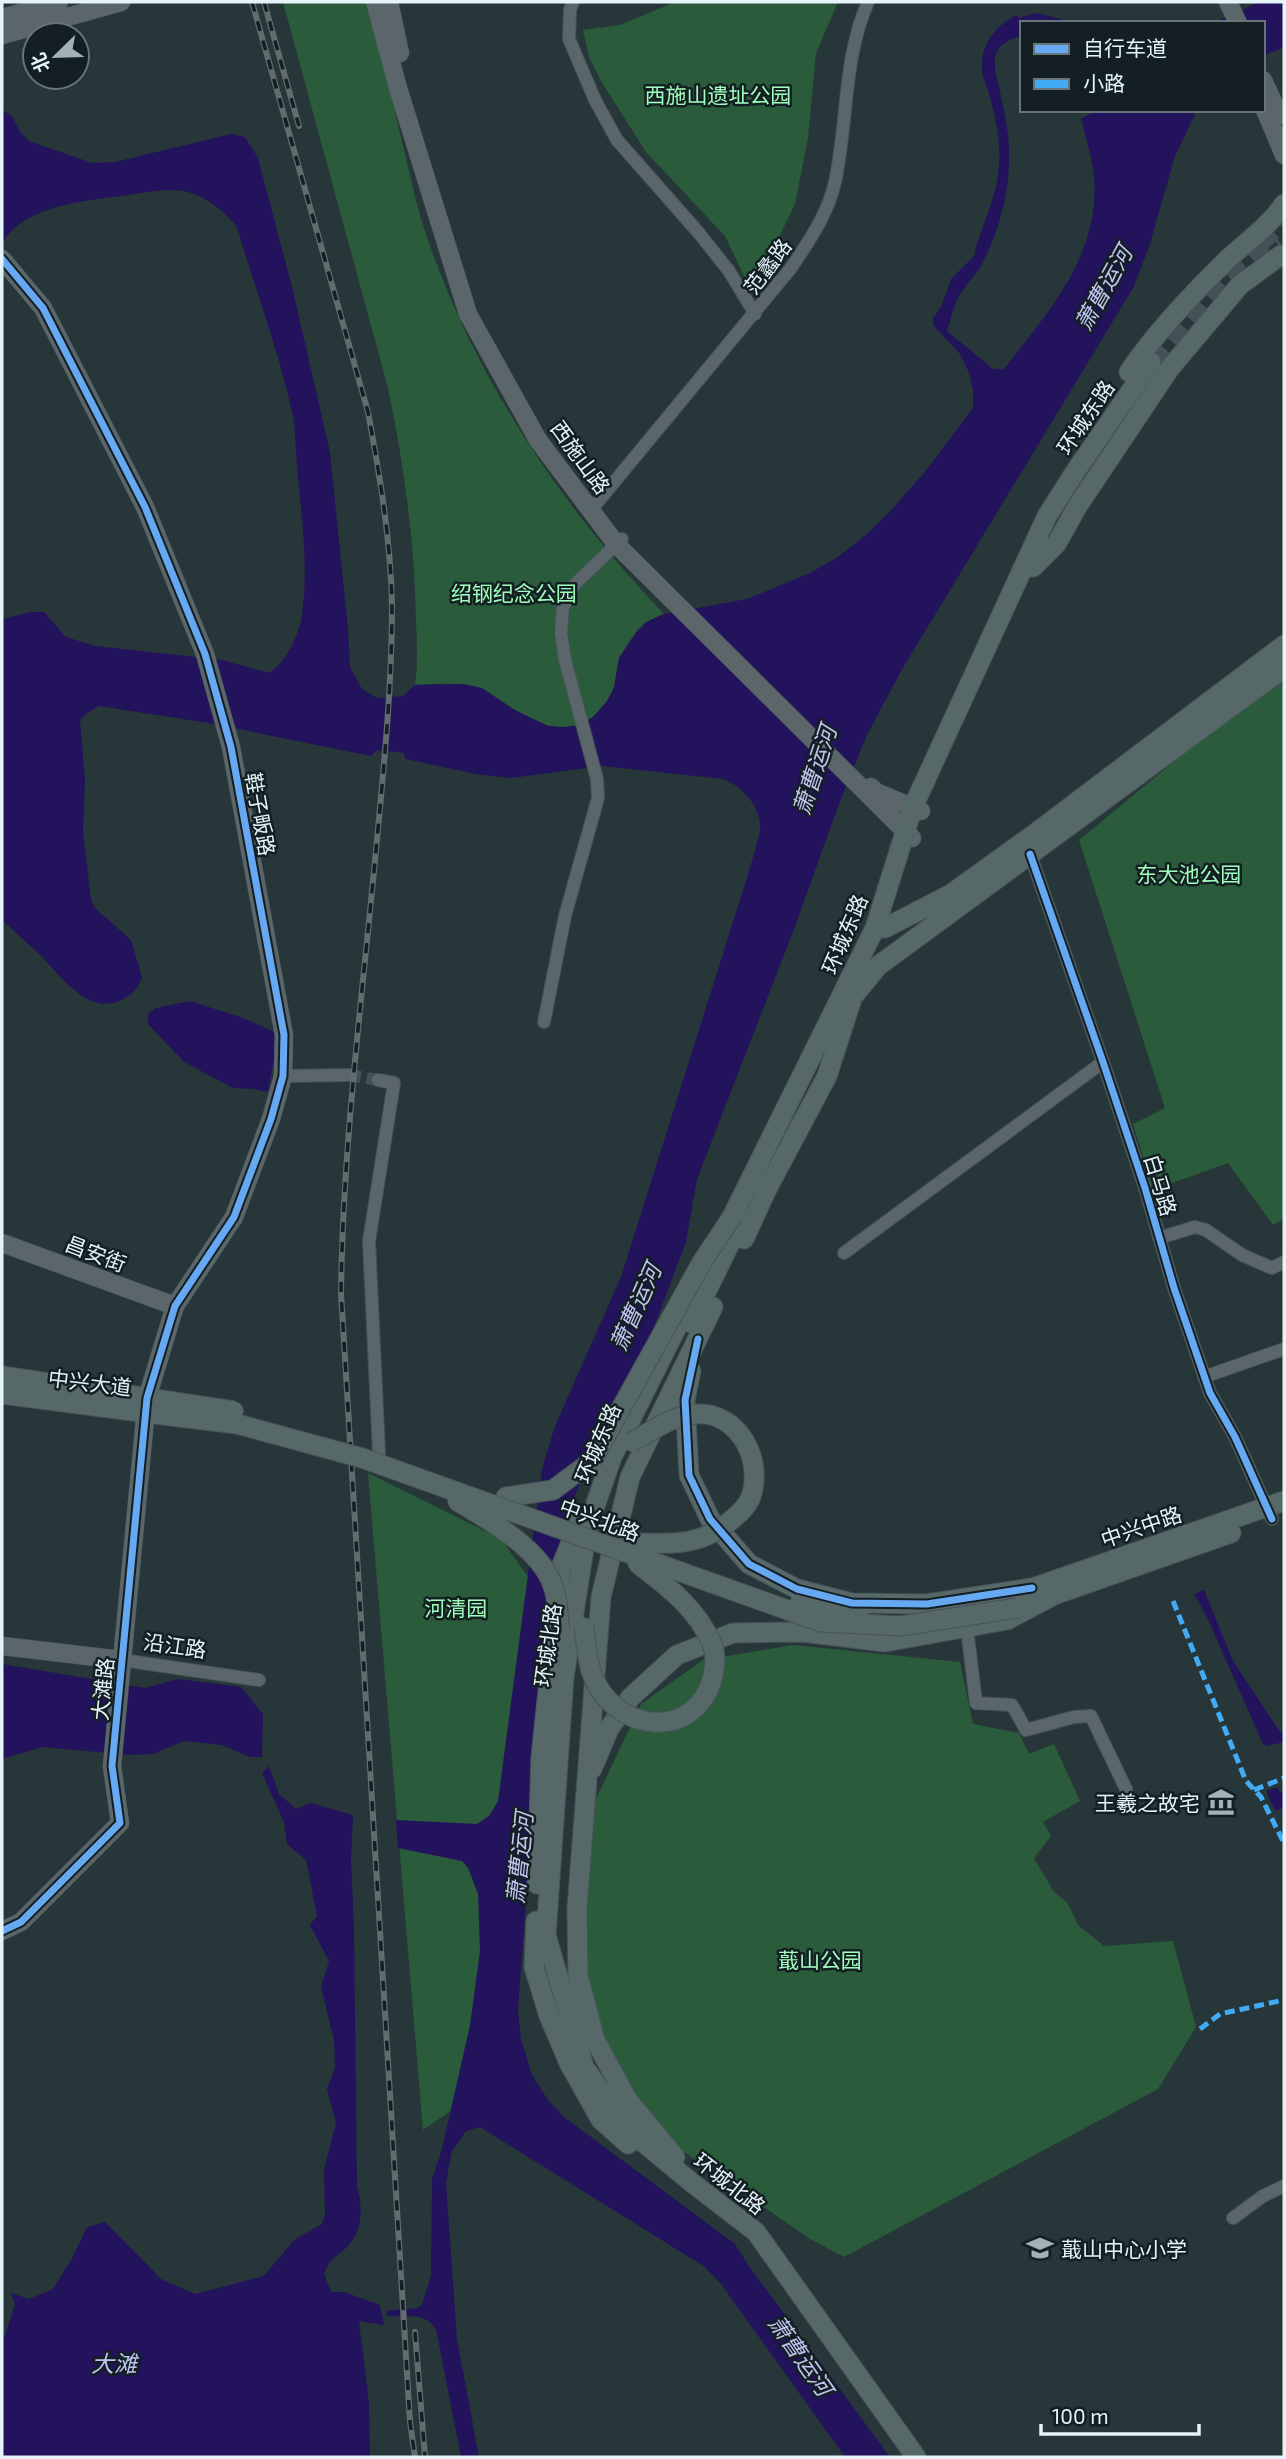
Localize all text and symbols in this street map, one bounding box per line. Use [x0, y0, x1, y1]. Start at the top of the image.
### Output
north arrow [21, 21, 91, 91]
legend [1020, 21, 1265, 112]
text: 自行车道 [1083, 35, 1167, 60]
text: 北 [26, 50, 54, 76]
text: 小路 [1083, 70, 1125, 95]
park label: 西施山遗址公园 [645, 82, 792, 107]
street label: 范蠡路 [738, 233, 796, 299]
water label: 萧曹运河 [1068, 237, 1139, 335]
street label: 环城东路 [1051, 375, 1119, 459]
street label: 西施山路 [546, 416, 616, 498]
park label: 绍钢纪念公园 [451, 580, 577, 605]
water label: 萧曹运河 [786, 718, 843, 818]
street label: 鞋子畈路 [241, 770, 281, 858]
park label: 东大池公园 [1137, 861, 1242, 886]
street label: 环城东路 [816, 890, 872, 978]
street label: 白马路 [1140, 1151, 1182, 1219]
street label: 昌安街 [62, 1230, 130, 1276]
water label: 萧曹运河 [604, 1256, 668, 1355]
street label: 中兴大道 [47, 1364, 133, 1400]
street label: 环城东路 [569, 1399, 625, 1487]
street label: 中兴北路 [556, 1493, 644, 1545]
street label: 中兴中路 [1097, 1501, 1185, 1551]
park label: 河清园 [425, 1595, 488, 1620]
street label: 环城北路 [529, 1602, 565, 1688]
street label: 沿江路 [142, 1628, 208, 1662]
street label: 大滩路 [86, 1656, 118, 1722]
museum icon: 王羲之故宅 [1206, 1787, 1236, 1817]
place label: 王羲之故宅 [1095, 1790, 1200, 1815]
water label: 萧曹运河 [500, 1807, 538, 1905]
park label: 蕺山公园 [778, 1947, 862, 1972]
street label: 环城北路 [689, 2147, 771, 2219]
school or university icon: 蕺山中心小学 [1025, 2233, 1055, 2263]
place label: 蕺山中心小学 [1061, 2236, 1187, 2261]
water label: 萧曹运河 [763, 2309, 841, 2404]
water label: 大滩 [91, 2349, 140, 2377]
scale bar [1041, 2392, 1198, 2436]
text: 100 m [1052, 2403, 1109, 2428]

